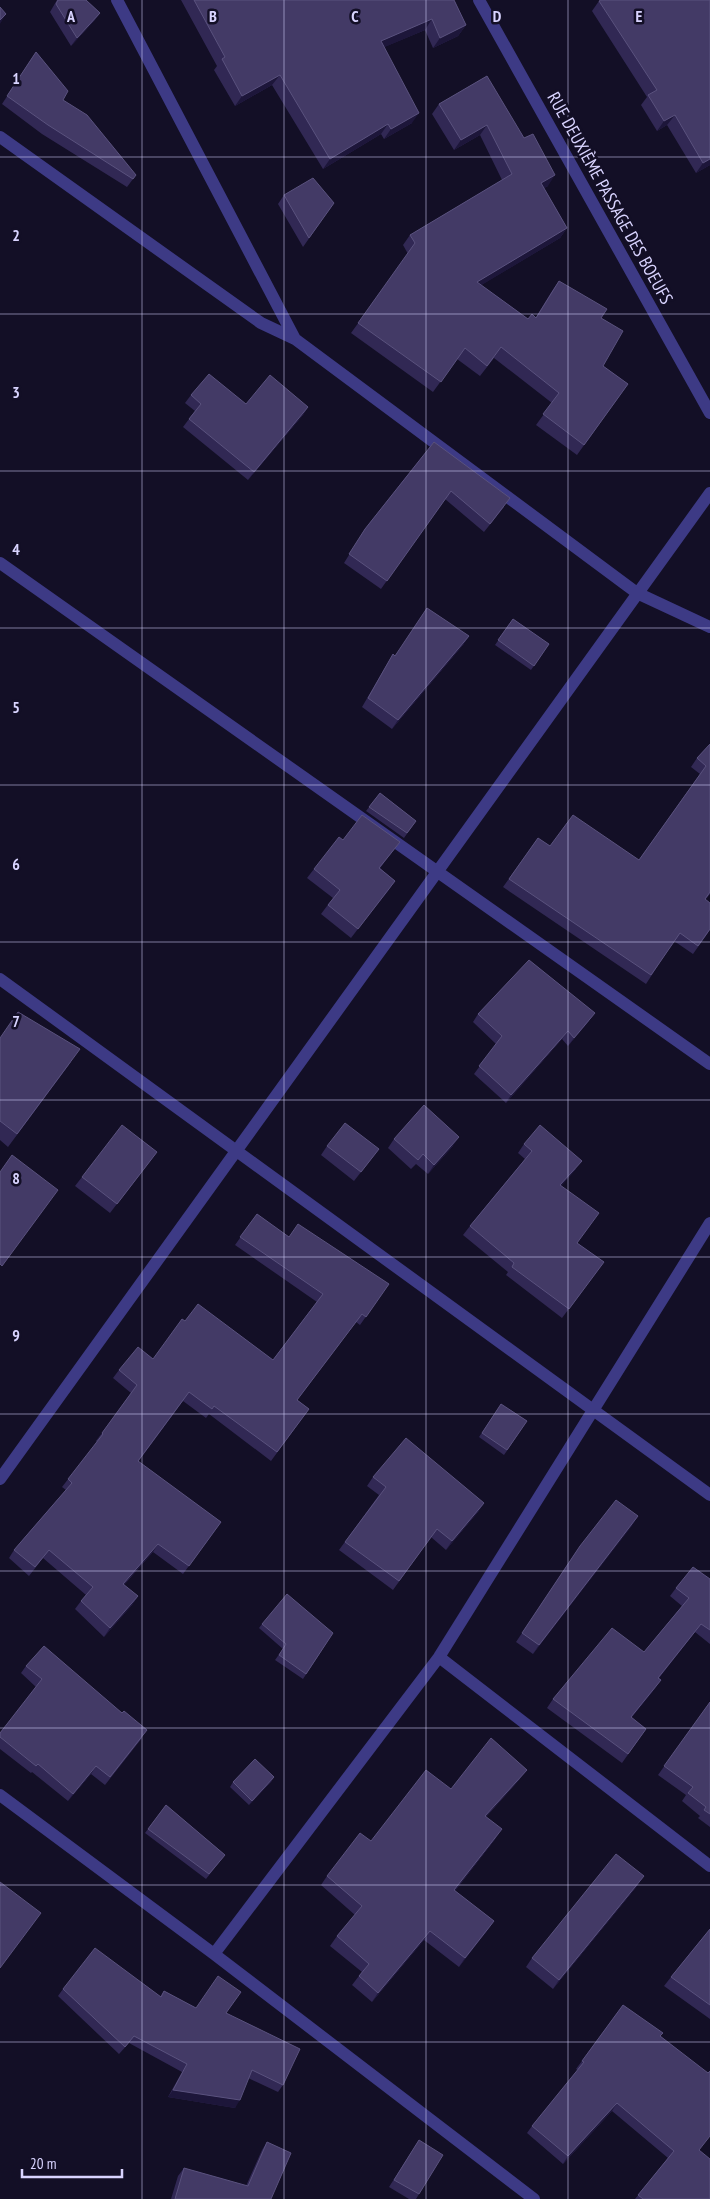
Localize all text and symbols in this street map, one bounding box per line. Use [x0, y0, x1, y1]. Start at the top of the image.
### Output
text: A [66, 6, 76, 26]
text: B [209, 6, 217, 26]
text: C [351, 6, 359, 26]
text: D [493, 6, 502, 26]
text: E [636, 6, 643, 26]
text: 1 [12, 68, 20, 88]
street label: RUE DEUXIÈME PASSAGE DES BOEUFS [542, 88, 679, 308]
text: 2 [12, 225, 20, 245]
text: 3 [12, 382, 20, 402]
text: 4 [12, 539, 20, 559]
text: 5 [12, 697, 20, 717]
text: 6 [12, 854, 20, 874]
text: 7 [12, 1011, 20, 1031]
text: 8 [12, 1168, 20, 1188]
text: 9 [12, 1325, 20, 1345]
scale bar [22, 2146, 122, 2178]
text: 20 m [30, 2154, 56, 2173]

